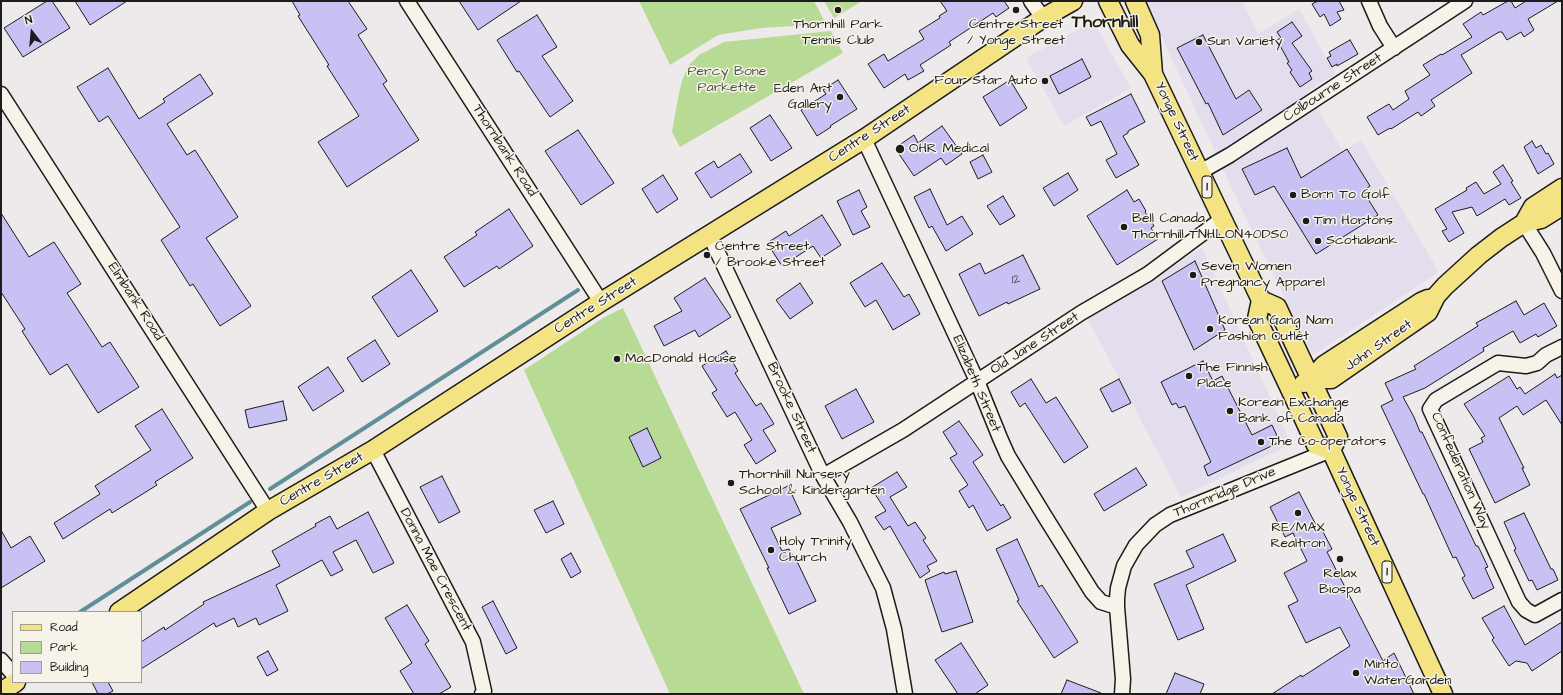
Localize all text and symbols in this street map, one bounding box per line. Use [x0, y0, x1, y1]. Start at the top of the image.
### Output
marker: Thornhill Park Tennis Club [833, 5, 843, 15]
marker: Centre Street / Yonge Street [1011, 5, 1021, 15]
north arrow [12, 12, 52, 52]
text: N [23, 12, 34, 28]
district label: Thornhill [1072, 12, 1138, 34]
place label: Thornhill Park Tennis Club [793, 17, 883, 50]
place label: Centre Street / Yonge Street [967, 17, 1065, 50]
place label: Sun Variety [1207, 34, 1282, 50]
marker: Sun Variety [1194, 37, 1204, 47]
street label: Colbourne Street [1281, 50, 1385, 126]
park label: Percy Bone Parkette [688, 64, 766, 96]
place label: Four Star Auto [934, 73, 1037, 89]
marker: Four Star Auto [1040, 76, 1050, 86]
street label: Yonge Street [1150, 80, 1202, 164]
place label: Eden Art Gallery [774, 81, 832, 114]
marker: Eden Art Gallery [835, 92, 845, 102]
street label: Centre Street [826, 101, 914, 167]
street label: Thornbank Road [468, 102, 540, 200]
place label: OHR Medical [909, 141, 989, 157]
marker: OHR Medical [894, 143, 906, 155]
road number: 1 [1202, 176, 1212, 198]
place label: Born To Golf [1301, 187, 1389, 203]
marker: Born To Golf [1288, 190, 1298, 200]
place label: Bell Canada Thornhill TNHLON40DS0 [1132, 211, 1288, 244]
place label: Tim Hortons [1314, 213, 1393, 229]
marker: Tim Hortons [1301, 216, 1311, 226]
marker: Bell Canada Thornhill TNHLON40DS0 [1119, 222, 1129, 232]
place label: Scotiabank [1326, 233, 1397, 249]
marker: Scotiabank [1313, 236, 1323, 246]
place label: Centre Street / Brooke Street [715, 239, 825, 272]
marker: Centre Street / Brooke Street [702, 250, 712, 260]
place label: Seven Women Pregnancy Apparel [1201, 259, 1325, 292]
street label: Elmbank Road [104, 260, 166, 344]
marker: Seven Women Pregnancy Apparel [1188, 270, 1198, 280]
house number: 12 [1012, 273, 1020, 287]
street label: Centre Street [552, 274, 640, 338]
street label: Old Jane Street [988, 309, 1082, 379]
place label: Korean Gang Nam Fashion Outlet [1218, 313, 1333, 346]
street label: John Street [1342, 317, 1416, 375]
marker: Korean Gang Nam Fashion Outlet [1205, 324, 1215, 334]
street label: Elizabeth Street [948, 333, 1004, 435]
place label: MacDonald House [625, 351, 737, 367]
marker: MacDonald House [612, 354, 622, 364]
street label: Brooke Street [763, 360, 819, 456]
place label: The Finnish Place [1197, 360, 1268, 392]
marker: The Finnish Place [1184, 371, 1194, 381]
place label: Korean Exchange Bank of Canada [1238, 395, 1349, 428]
marker: Korean Exchange Bank of Canada [1225, 406, 1235, 416]
street label: Confederation Way [1427, 410, 1493, 532]
place label: The Co-operators [1269, 434, 1386, 450]
marker: The Co-operators [1256, 437, 1266, 447]
street label: Centre Street [277, 449, 367, 511]
street label: Thornridge Drive [1171, 464, 1279, 522]
street label: Yonge Street [1331, 465, 1383, 549]
place label: Thornhill Nursery School & Kindergarten [739, 467, 885, 500]
marker: Thornhill Nursery School & Kindergarten [726, 478, 736, 488]
street label: Donna Mae Crescent [395, 506, 475, 634]
marker: RE/MAX Realtron [1293, 508, 1303, 518]
place label: RE/MAX Realtron [1270, 520, 1326, 552]
place label: Holy Trinity Church [779, 534, 852, 566]
marker: Holy Trinity Church [766, 545, 776, 555]
marker: Relax Biospa [1335, 554, 1345, 564]
road number: 1 [1382, 561, 1392, 583]
place label: Relax Biospa [1319, 566, 1361, 598]
legend [12, 611, 142, 683]
text: Road [50, 619, 78, 636]
text: Park [50, 639, 78, 656]
place label: Minto WaterGarden [1364, 657, 1452, 690]
text: Building [50, 659, 88, 676]
marker: Minto WaterGarden [1351, 668, 1361, 678]

